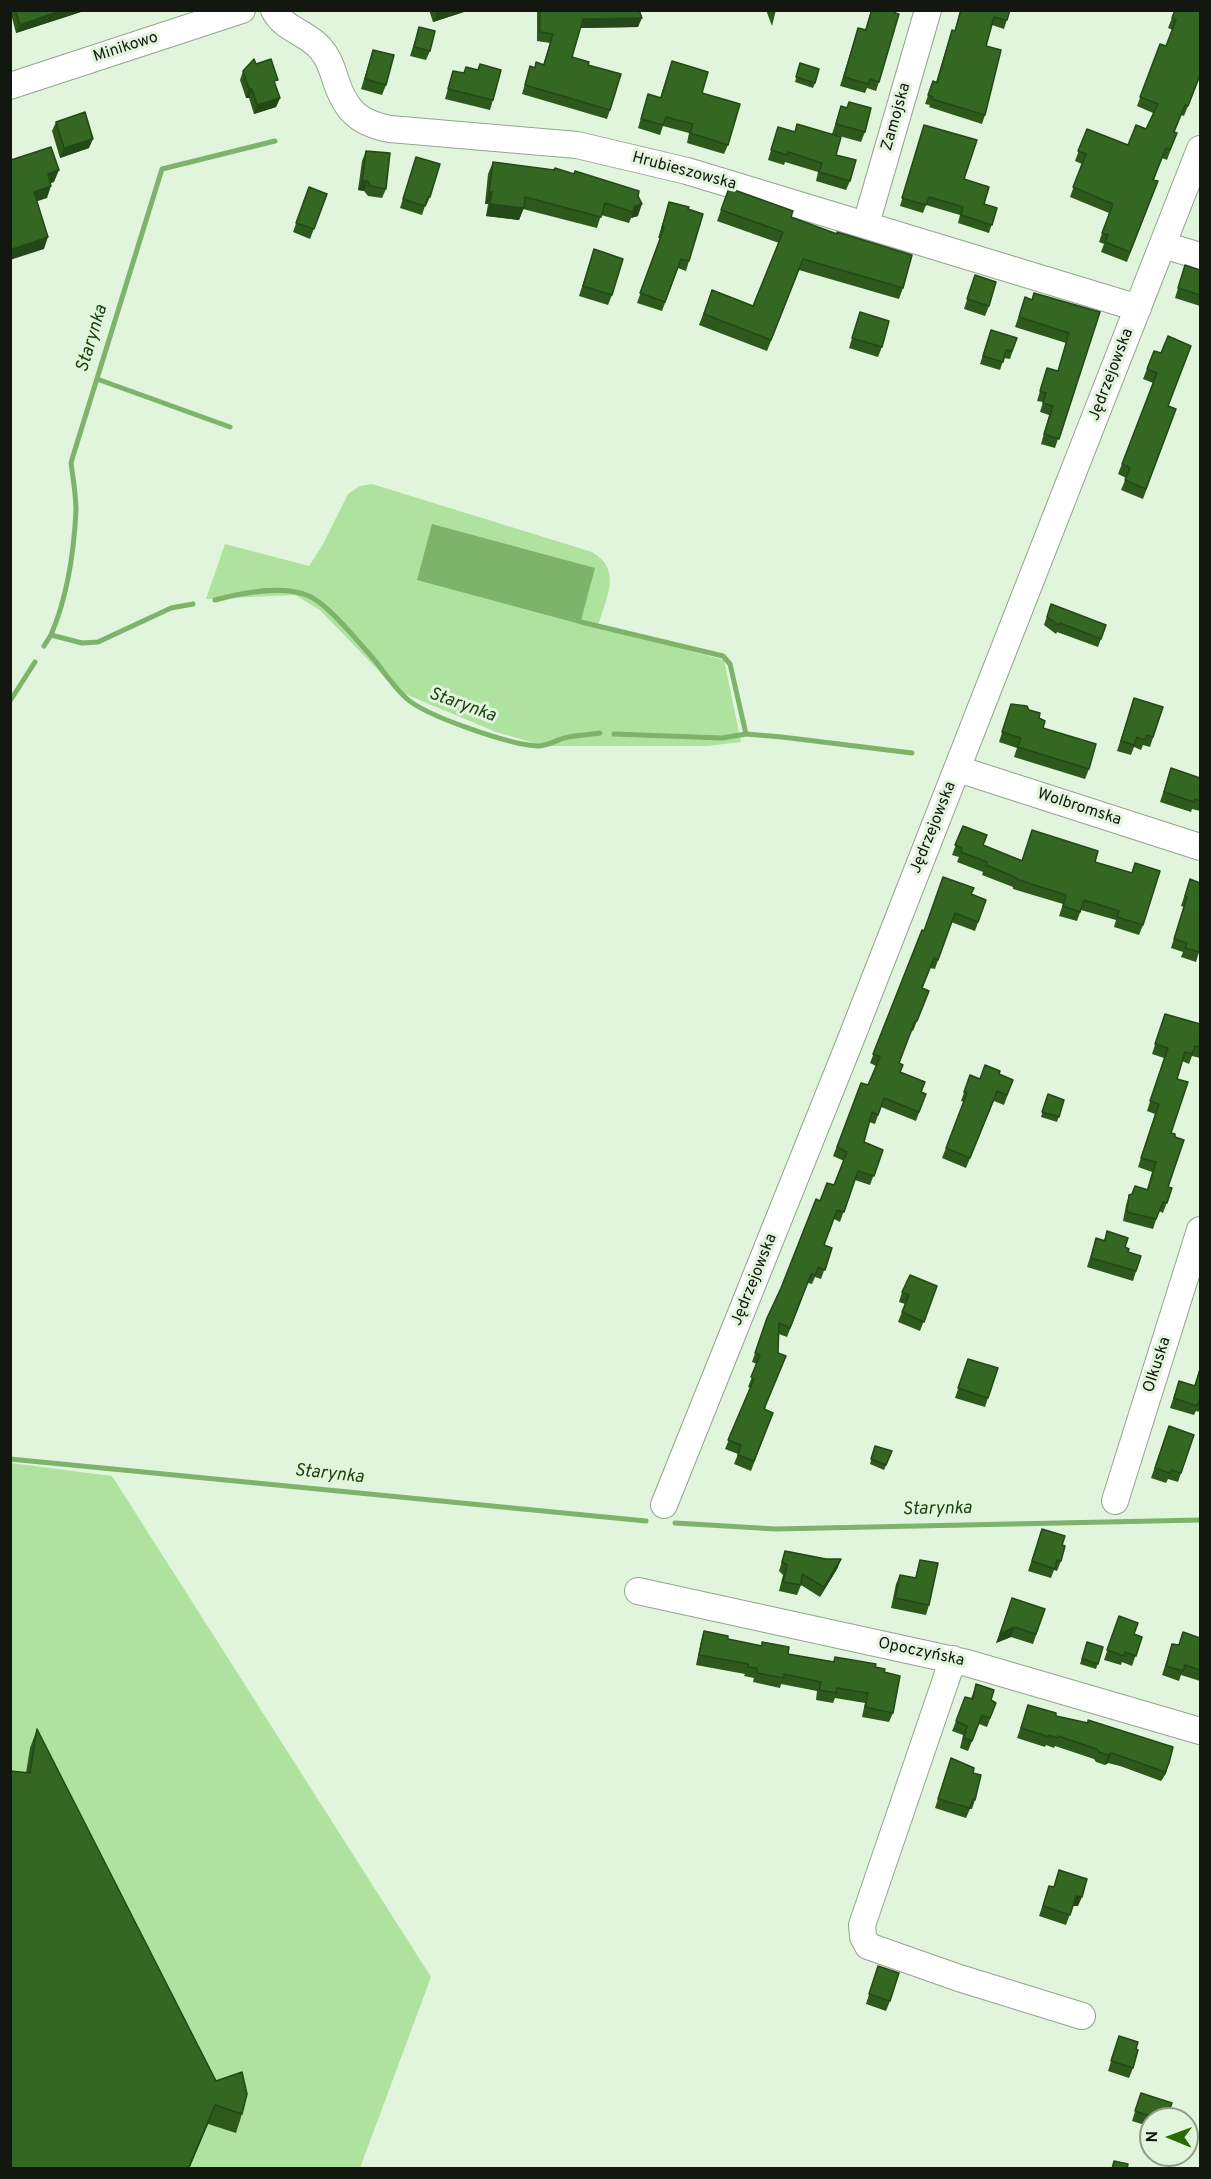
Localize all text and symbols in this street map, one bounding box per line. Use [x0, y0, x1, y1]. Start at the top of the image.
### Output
street label: Minikowo [91, 29, 161, 67]
street label: Zamojska [878, 81, 916, 153]
street label: Hrubieszowska [630, 149, 738, 195]
water label: Starynka [72, 303, 114, 375]
street label: Jędrzejowska [1086, 326, 1138, 424]
water label: Starynka [426, 684, 498, 728]
street label: Jędrzejowska [907, 779, 961, 877]
street label: Wolbromska [1034, 785, 1124, 831]
street label: Jędrzejowska [728, 1231, 782, 1329]
street label: Olkuska [1140, 1335, 1176, 1395]
water label: Starynka [293, 1461, 365, 1489]
water label: Starynka [902, 1499, 972, 1521]
street label: Opoczyńska [876, 1635, 966, 1671]
north arrow [1139, 2107, 1199, 2167]
text: N [1143, 2131, 1163, 2143]

